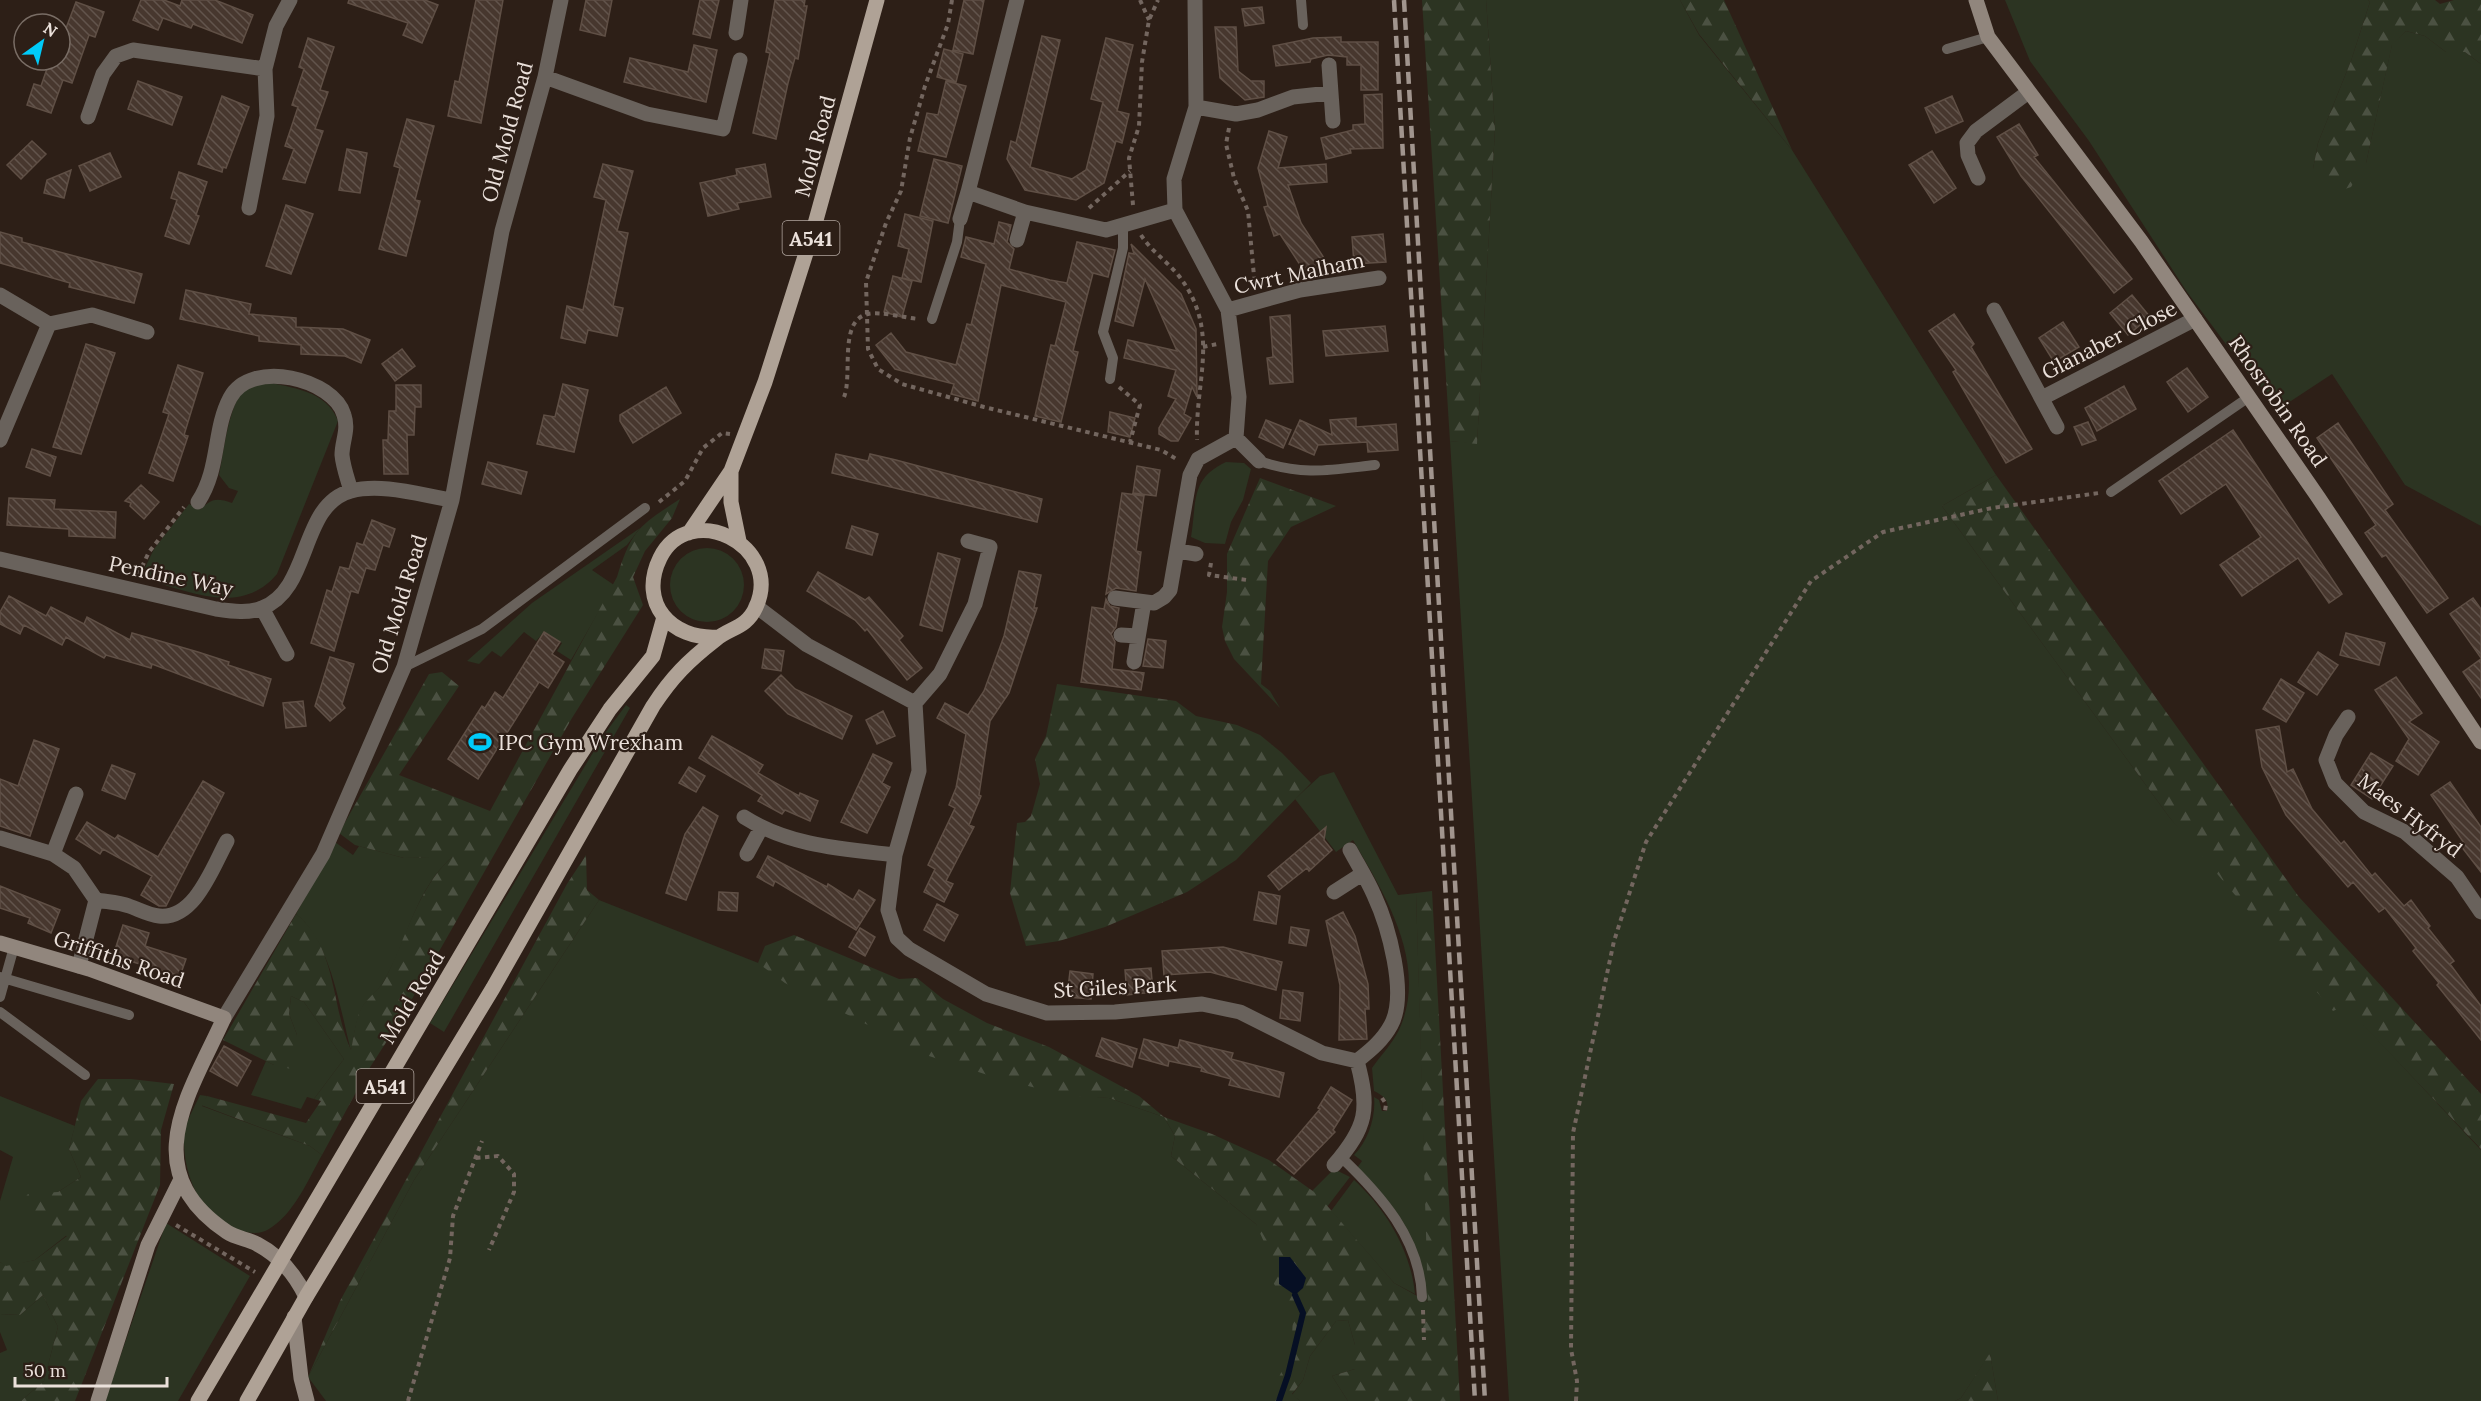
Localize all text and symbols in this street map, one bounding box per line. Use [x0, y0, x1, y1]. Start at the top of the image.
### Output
north arrow [12, 12, 72, 72]
text: N [40, 18, 61, 41]
street label: Old Mold Road [475, 59, 539, 205]
street label: Mold Road [789, 92, 841, 200]
road number: A541 [782, 221, 840, 255]
street label: Cwrt Malham [1231, 246, 1367, 300]
street label: Glanaber Close [2037, 294, 2181, 386]
street label: Rhosrobin Road [2223, 330, 2333, 472]
street label: Old Mold Road [365, 531, 433, 677]
street label: Pendine Way [106, 550, 236, 602]
sports icon: IPC Gym Wrexham [467, 729, 493, 755]
place label: IPC Gym Wrexham [498, 729, 683, 756]
street label: Maes Hyfryd [2352, 767, 2468, 863]
street label: Griffiths Road [50, 924, 188, 994]
street label: Mold Road [374, 946, 450, 1048]
street label: St Giles Park [1053, 970, 1178, 1004]
road number: A541 [356, 1069, 414, 1103]
scale bar [15, 1350, 166, 1388]
text: 50 m [24, 1359, 66, 1382]

